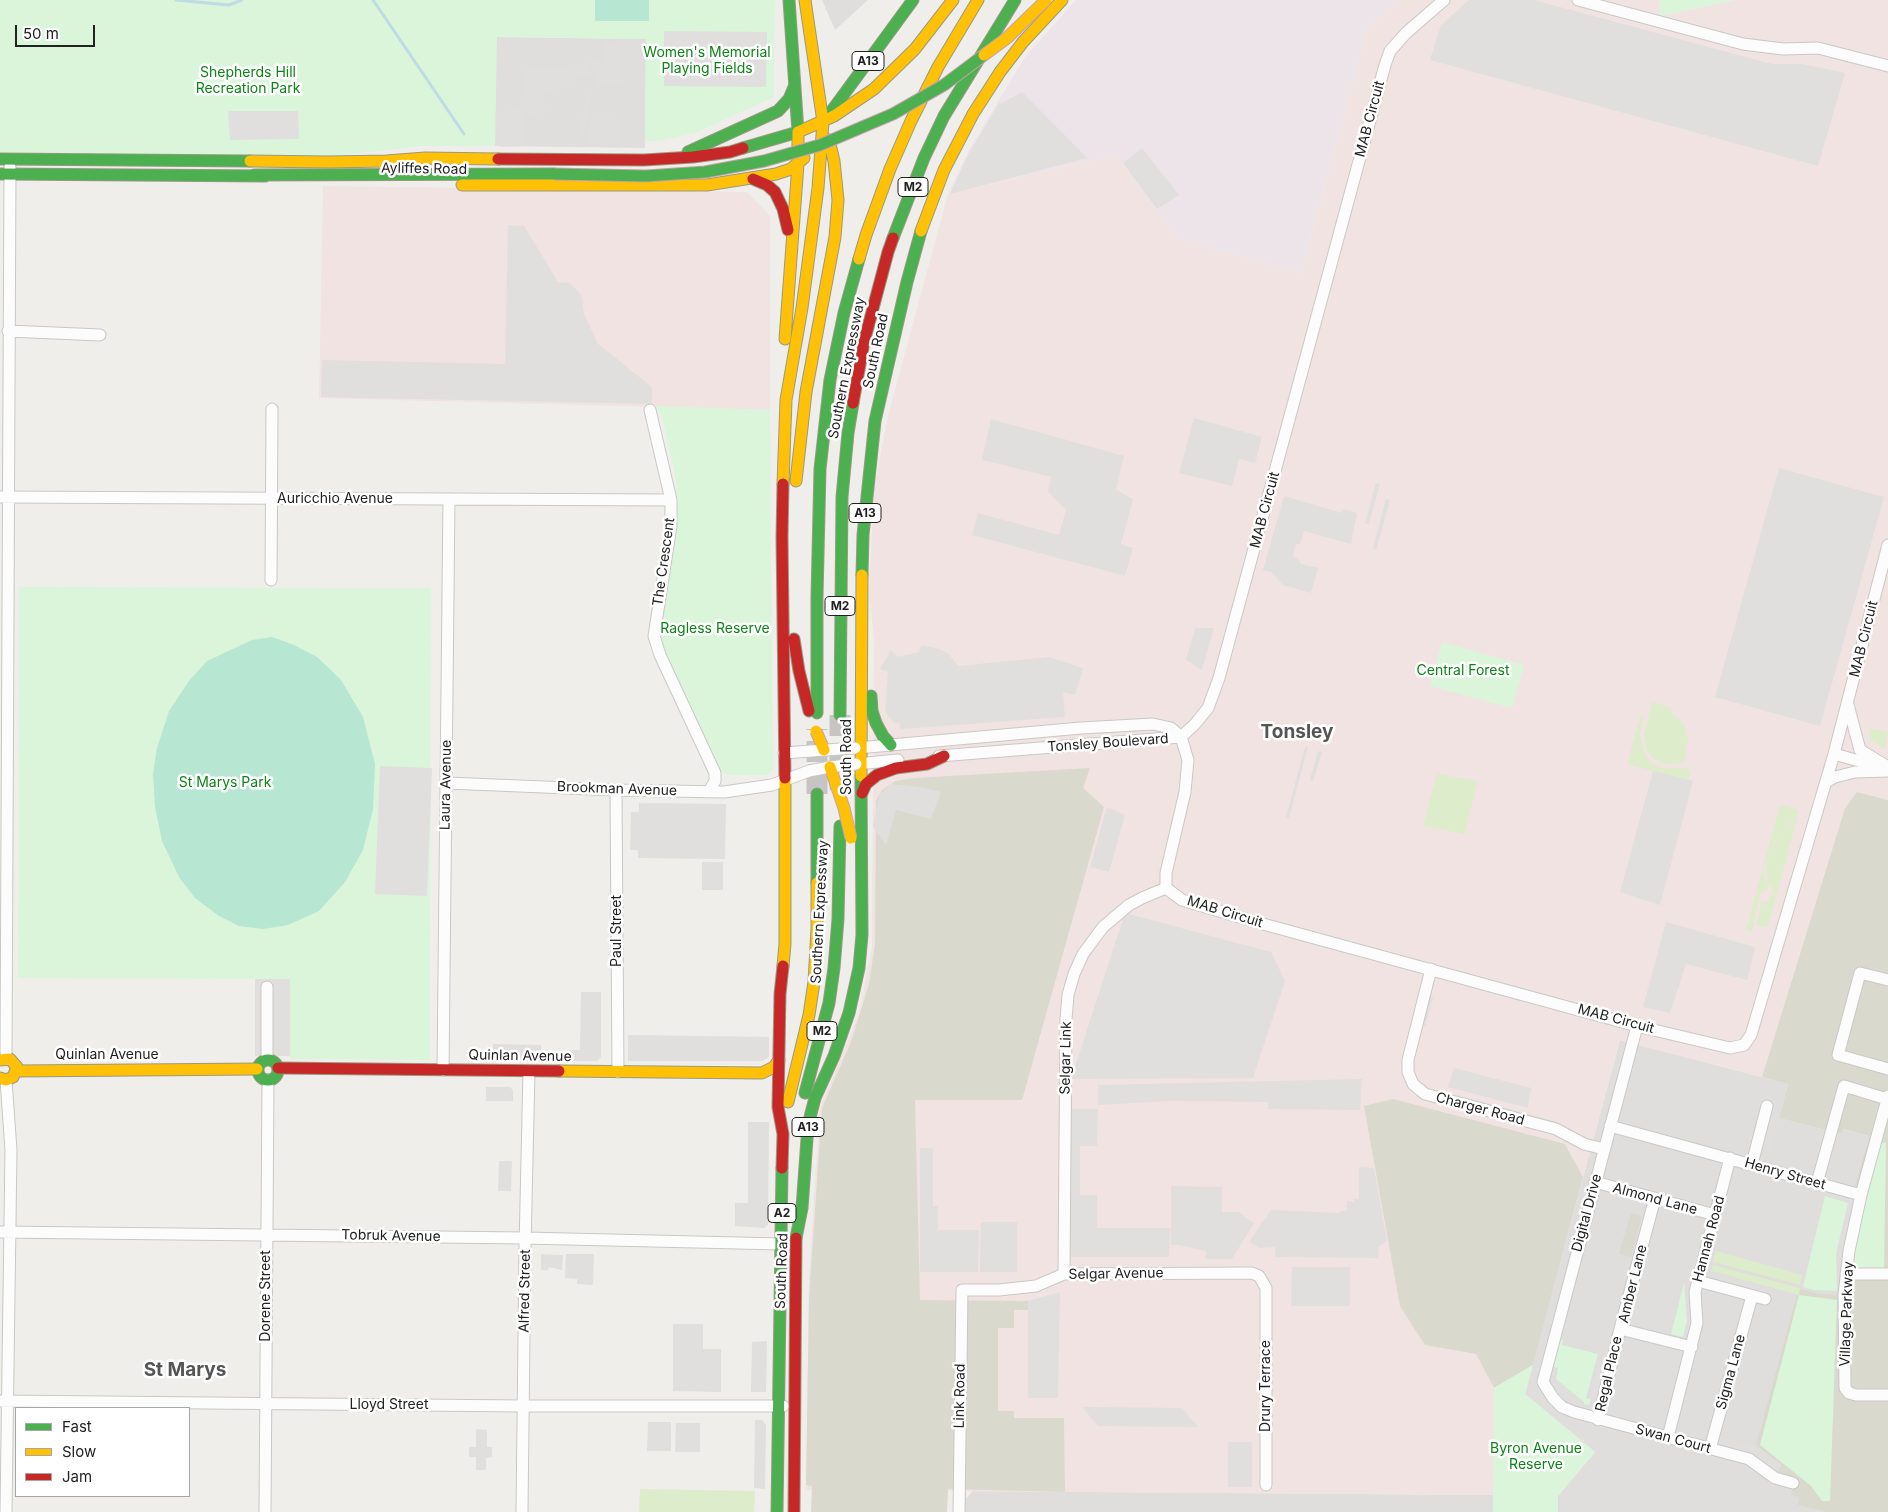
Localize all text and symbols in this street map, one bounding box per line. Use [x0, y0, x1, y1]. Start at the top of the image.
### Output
scale bar [18, 15, 98, 47]
text: 50 m [23, 24, 59, 43]
park label: Women's Memorial Playing Fields [643, 45, 771, 78]
road number: A13 [852, 51, 884, 70]
park label: Shepherds Hill Recreation Park [196, 65, 300, 98]
street label: MAB Circuit [1352, 79, 1388, 159]
street label: Ayliffes Road [381, 160, 467, 178]
road number: M2 [898, 178, 928, 196]
street label: Southern Expressway [825, 296, 869, 440]
street label: South Road [860, 312, 892, 390]
street label: MAB Circuit [1247, 470, 1283, 550]
street label: Auricchio Avenue [277, 491, 393, 507]
road number: A13 [849, 503, 881, 522]
street label: The Crescent [649, 517, 679, 607]
road number: M2 [825, 596, 855, 616]
street label: MAB Circuit [1846, 599, 1882, 679]
park label: Ragless Reserve [660, 621, 770, 637]
park label: Central Forest [1417, 663, 1509, 679]
street label: South Road [839, 719, 855, 795]
district label: Tonsley [1261, 721, 1333, 743]
street label: Tonsley Boulevard [1047, 730, 1169, 756]
street label: Laura Avenue [437, 740, 455, 830]
park label: St Marys Park [179, 775, 271, 791]
street label: Brookman Avenue [557, 779, 677, 799]
street label: Southern Expressway [808, 840, 832, 984]
street label: MAB Circuit [1185, 893, 1265, 931]
street label: Paul Street [609, 895, 625, 967]
street label: MAB Circuit [1576, 1001, 1656, 1037]
road number: M2 [807, 1021, 837, 1040]
street label: Selgar Link [1057, 1021, 1075, 1095]
street label: Quinlan Avenue [55, 1047, 159, 1063]
street label: Quinlan Avenue [468, 1047, 572, 1065]
street label: Charger Road [1434, 1089, 1526, 1129]
road number: A13 [792, 1118, 824, 1136]
street label: Henry Street [1742, 1154, 1828, 1194]
street label: Digital Drive [1569, 1172, 1605, 1254]
street label: Almond Lane [1611, 1180, 1699, 1218]
street label: Hannah Road [1689, 1194, 1729, 1284]
road number: A2 [768, 1204, 796, 1222]
street label: Tobruk Avenue [341, 1227, 441, 1245]
street label: South Road [772, 1233, 792, 1309]
street label: Amber Lane [1615, 1243, 1651, 1325]
street label: Alfred Street [516, 1249, 534, 1333]
street label: Dorene Street [258, 1250, 274, 1342]
street label: Village Parkway [1837, 1261, 1857, 1367]
street label: Selgar Avenue [1068, 1265, 1164, 1283]
street label: Sigma Lane [1713, 1333, 1749, 1411]
street label: Regal Place [1592, 1335, 1626, 1413]
street label: Drury Terrace [1258, 1340, 1274, 1432]
district label: St Marys [144, 1359, 226, 1381]
street label: Link Road [951, 1363, 969, 1429]
street label: Lloyd Street [349, 1397, 429, 1413]
legend [15, 1407, 190, 1497]
text: Fast [62, 1417, 92, 1436]
street label: Swan Court [1633, 1421, 1713, 1457]
park label: Byron Avenue Reserve [1490, 1441, 1582, 1474]
text: Slow [62, 1442, 96, 1461]
text: Jam [62, 1467, 92, 1486]

